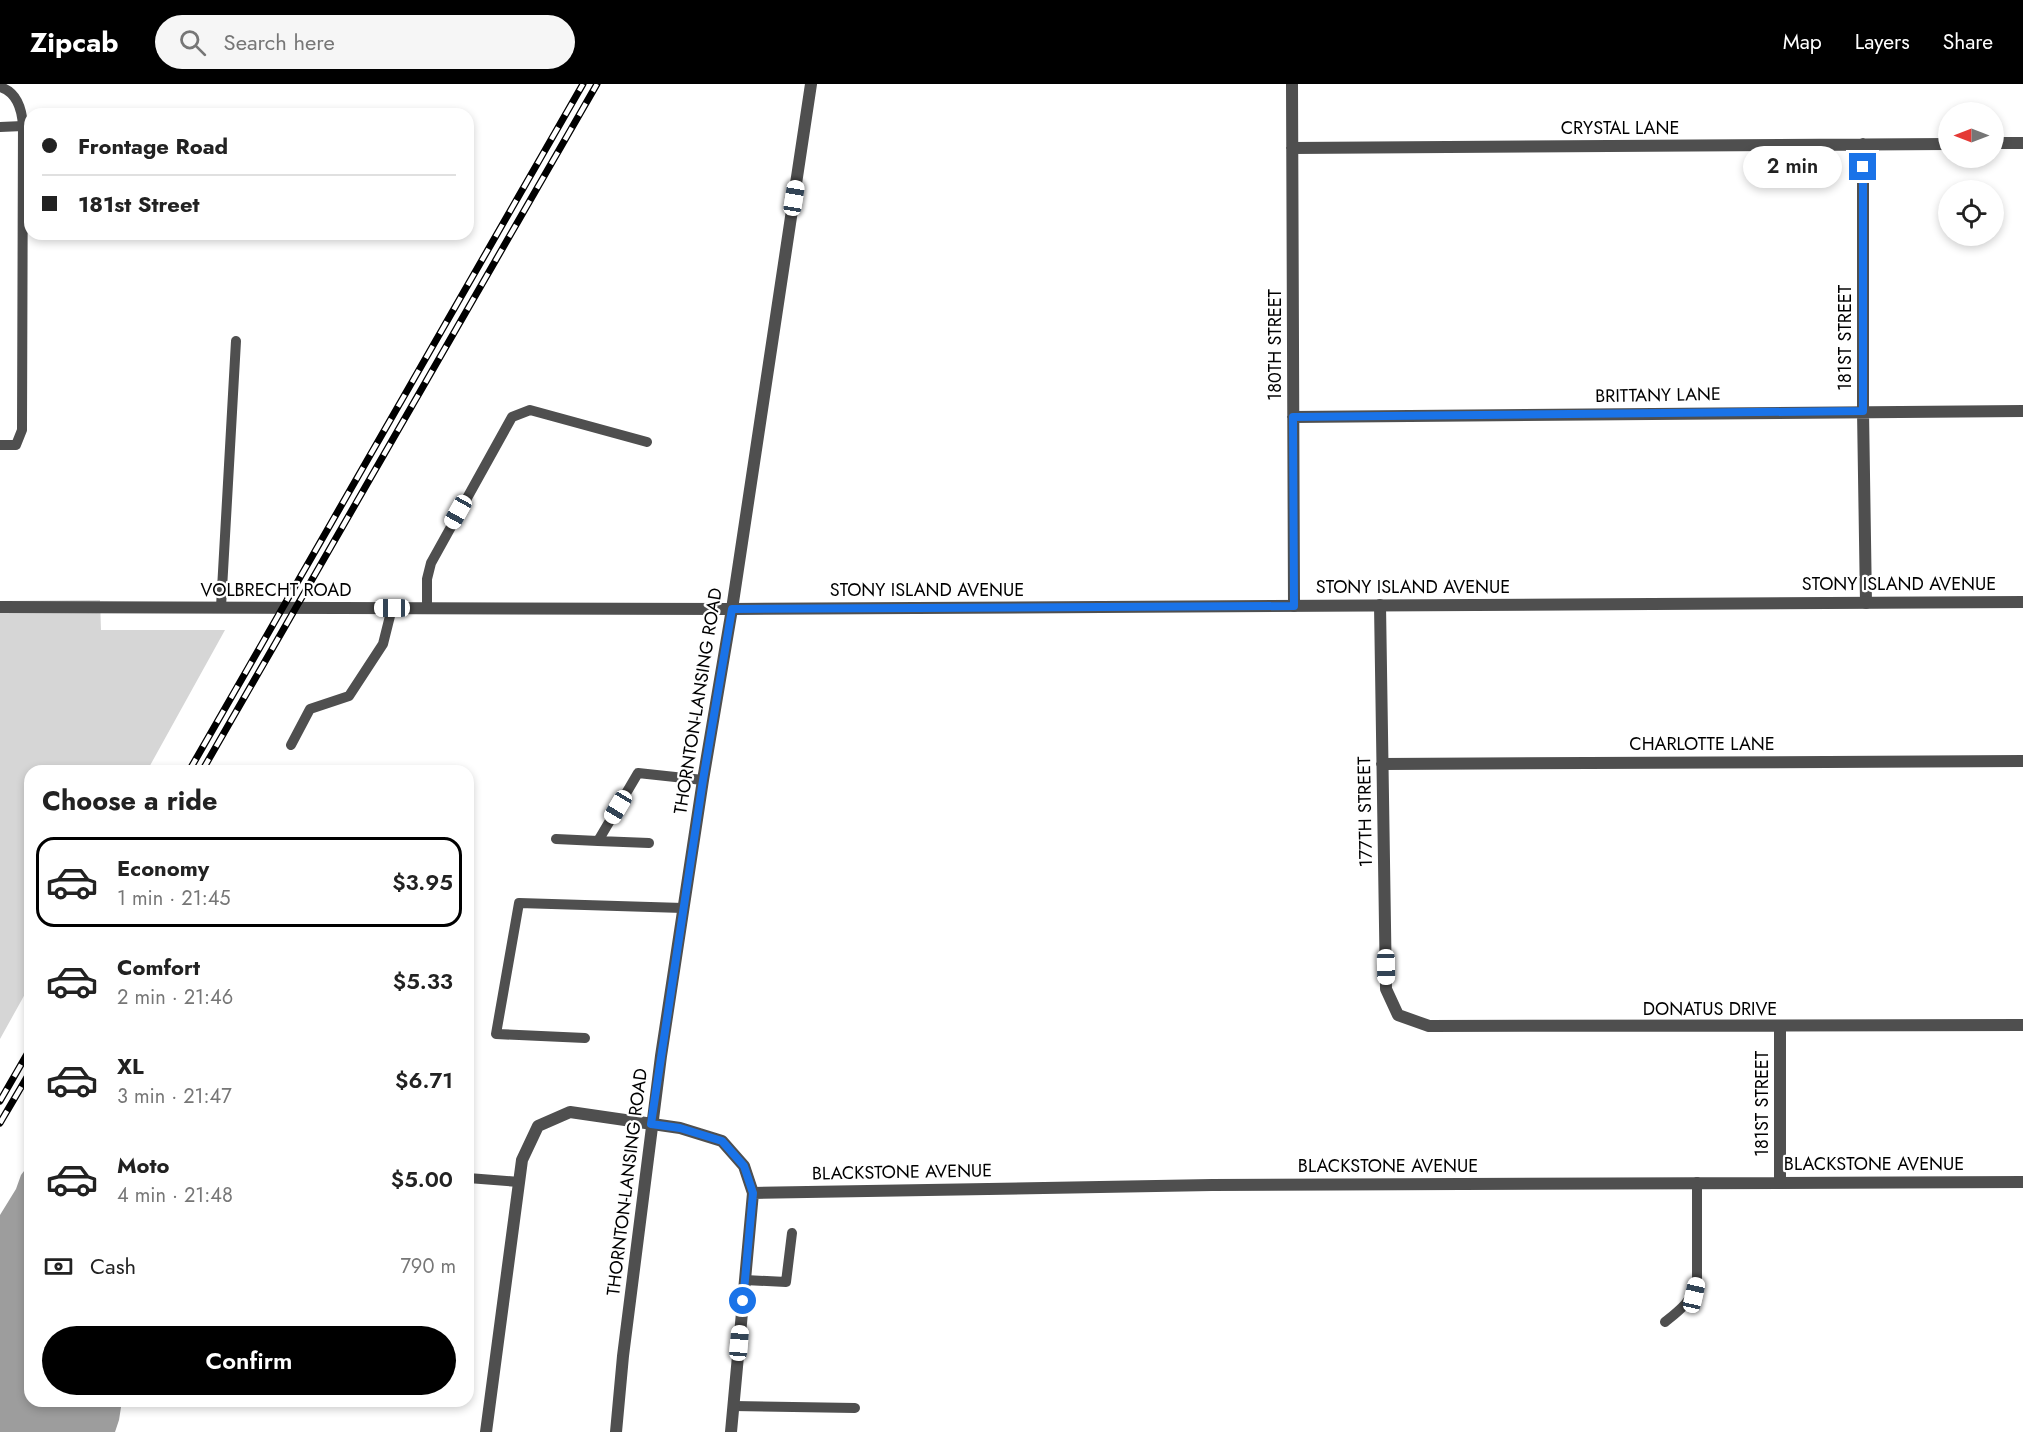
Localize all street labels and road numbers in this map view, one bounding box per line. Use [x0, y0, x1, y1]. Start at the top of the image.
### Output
street label: CRYSTAL LANE [1561, 115, 1679, 141]
street label: 181ST STREET [1832, 284, 1858, 391]
street label: 180TH STREET [1262, 288, 1288, 401]
street label: BRITTANY LANE [1595, 381, 1721, 409]
street label: STONY ISLAND AVENUE [1802, 571, 1996, 597]
street label: STONY ISLAND AVENUE [1316, 574, 1510, 600]
street label: VOLBRECHT ROAD [201, 577, 351, 603]
street label: STONY ISLAND AVENUE [830, 577, 1024, 603]
street label: THORNTON-LANSING ROAD [667, 586, 729, 816]
street label: CHARLOTTE LANE [1629, 731, 1775, 757]
street label: 177TH STREET [1351, 756, 1379, 868]
street label: DONATUS DRIVE [1643, 996, 1777, 1022]
street label: 181ST STREET [1749, 1050, 1775, 1157]
street label: THORNTON-LANSING ROAD [600, 1067, 654, 1297]
street label: BLACKSTONE AVENUE [1784, 1151, 1964, 1177]
street label: BLACKSTONE AVENUE [1298, 1153, 1478, 1179]
street label: BLACKSTONE AVENUE [812, 1157, 992, 1187]

